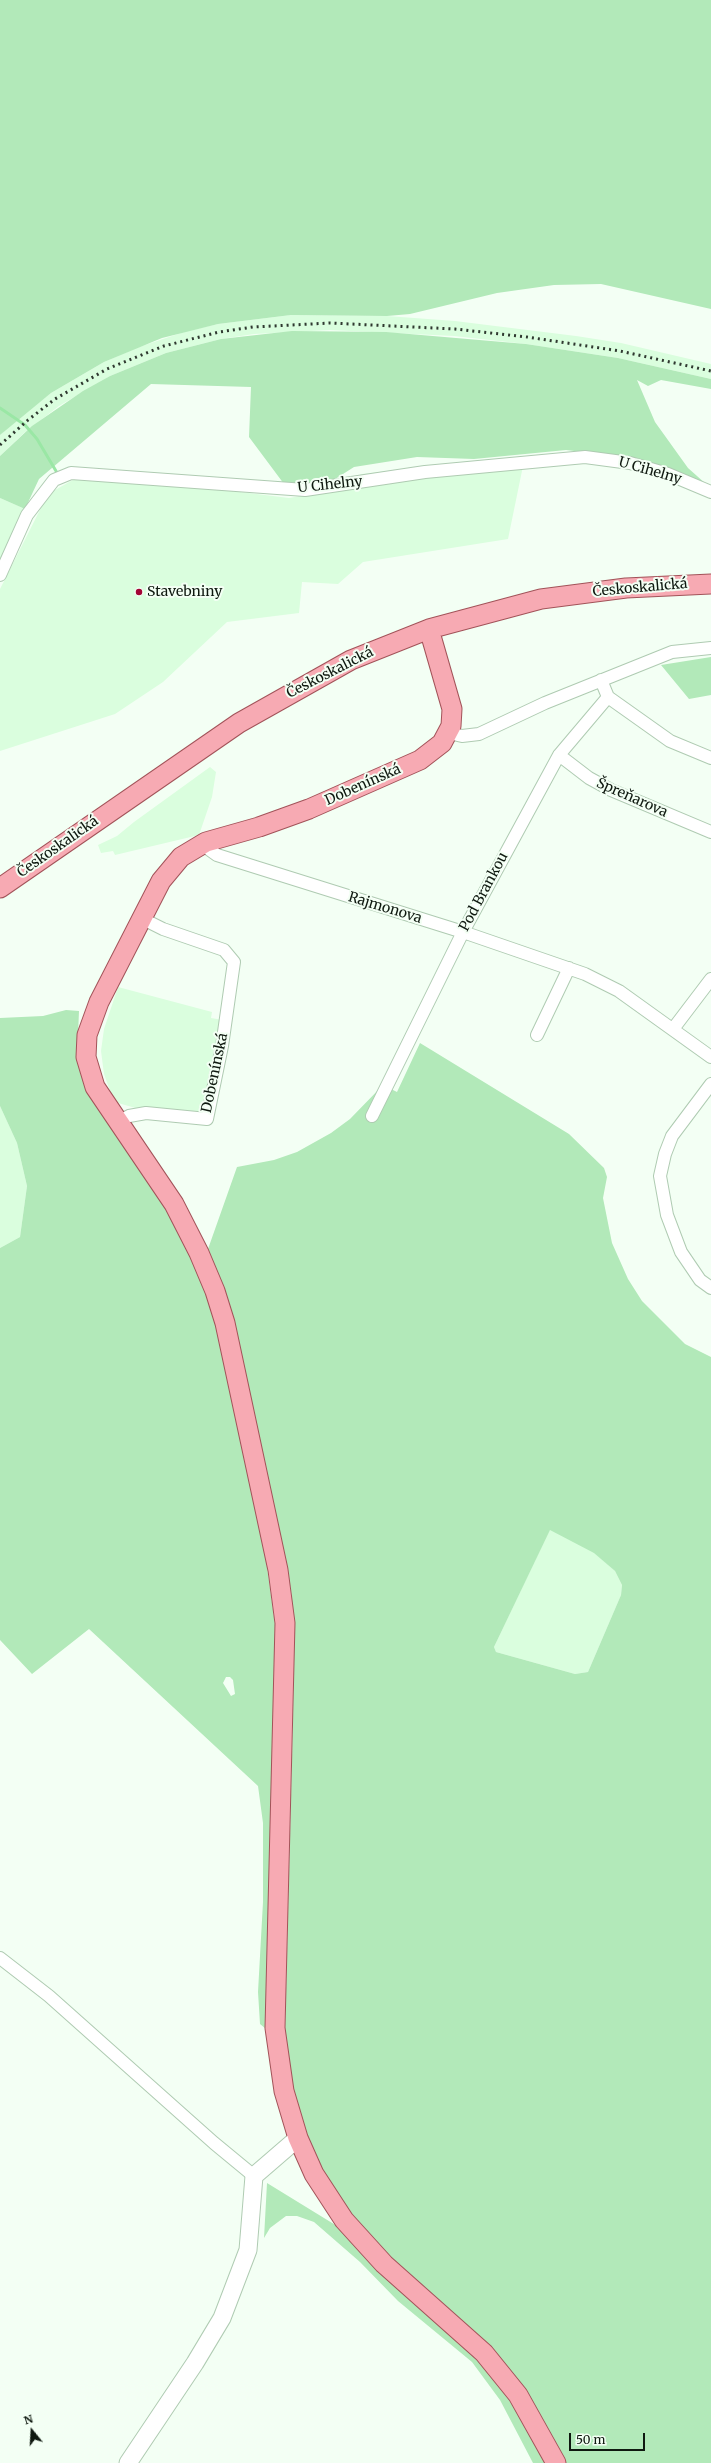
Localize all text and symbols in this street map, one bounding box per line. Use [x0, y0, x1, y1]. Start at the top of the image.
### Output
street label: U Cihelny [616, 454, 684, 488]
street label: U Cihelny [297, 473, 363, 497]
street label: Českoskalická [592, 575, 688, 601]
place label: Stavebniny [147, 584, 222, 600]
marker: Stavebniny [134, 587, 144, 597]
street label: Českoskalická [284, 644, 376, 702]
street label: Dobenínská [322, 761, 404, 809]
street label: Špreňarova [594, 775, 670, 821]
street label: Českoskalická [14, 813, 102, 881]
street label: Pod Brankou [456, 850, 512, 934]
street label: Rajmonova [346, 889, 424, 927]
street label: Dobenínská [198, 1032, 232, 1114]
north arrow [12, 2411, 52, 2451]
text: N [22, 2412, 35, 2428]
scale bar [571, 2425, 647, 2451]
text: 50 m [576, 2432, 605, 2447]

